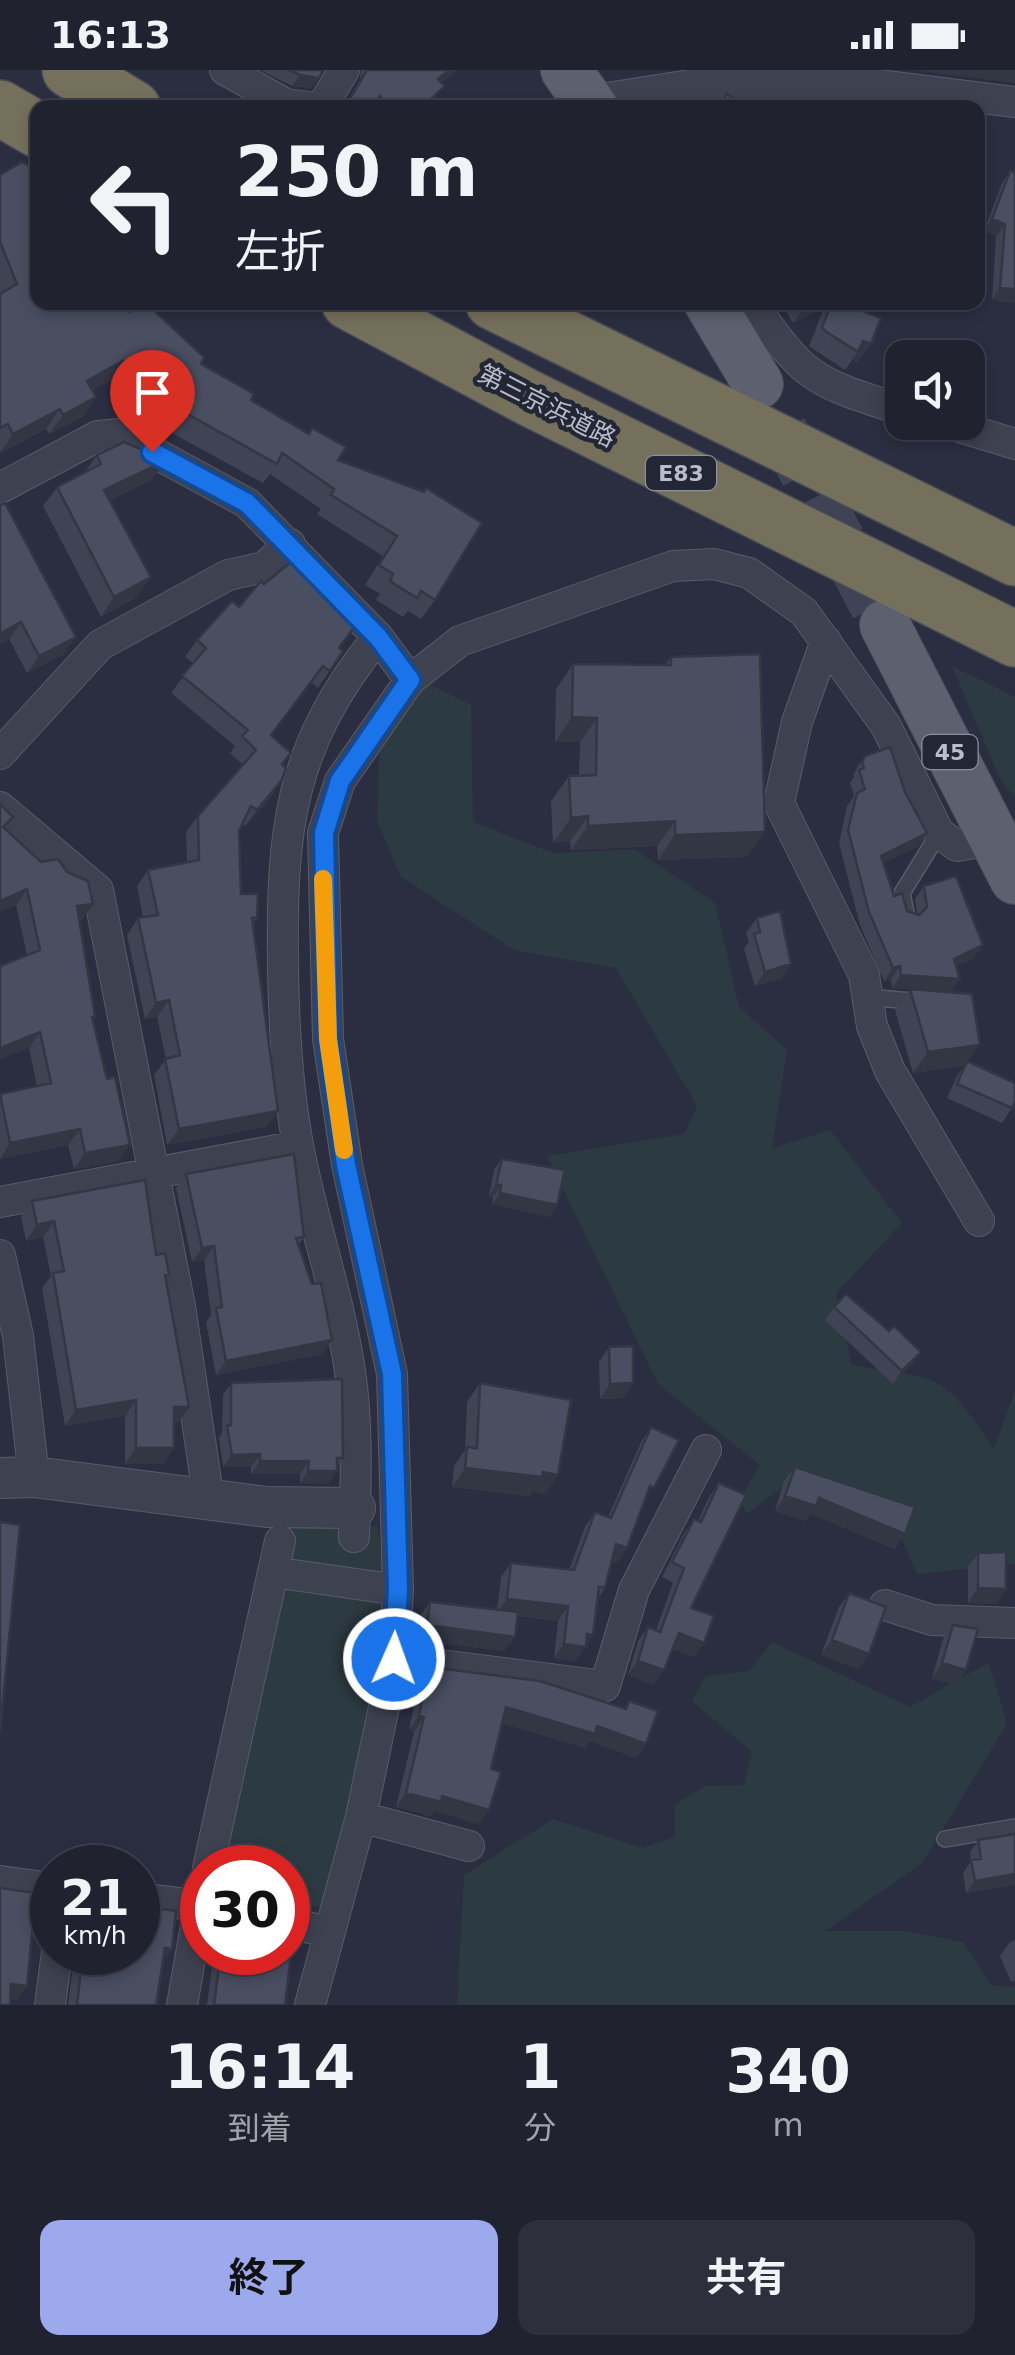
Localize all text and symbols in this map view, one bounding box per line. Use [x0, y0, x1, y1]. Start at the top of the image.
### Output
text: 16:13 [50, 13, 171, 57]
text: 250 m [235, 131, 478, 213]
icon: left [70, 140, 200, 270]
text: 左折 [235, 225, 325, 278]
map controls [885, 340, 985, 440]
button: sound [885, 340, 985, 440]
pin [110, 350, 195, 453]
street label: 第三京浜道路 [474, 359, 620, 453]
icon: arrive [125, 365, 180, 420]
road number: E83 [646, 456, 716, 490]
road number: 45 [922, 735, 978, 769]
position arrow [342, 1607, 446, 1711]
speed limit sign: 30 [180, 1845, 310, 1975]
text: 21 [60, 1869, 130, 1927]
text: km/h [63, 1921, 127, 1950]
text: 16:14 [164, 2032, 355, 2102]
text: 1 [520, 2032, 561, 2102]
text: 340 [726, 2036, 851, 2106]
text: m [773, 2106, 804, 2144]
text: 到着 [228, 2109, 292, 2147]
text: 分 [524, 2109, 556, 2147]
button: 終了 [40, 2220, 498, 2335]
button: 共有 [518, 2220, 975, 2335]

